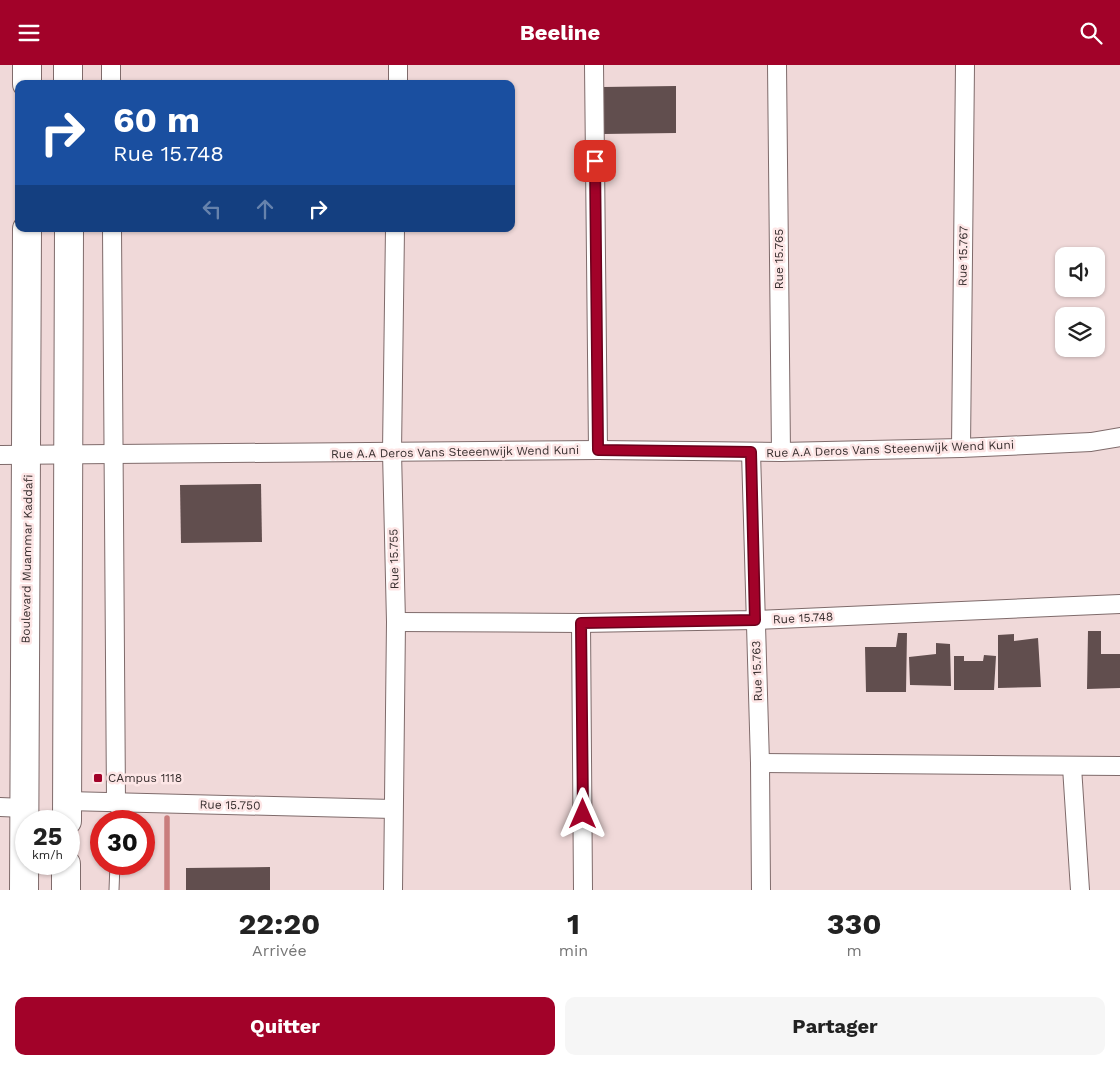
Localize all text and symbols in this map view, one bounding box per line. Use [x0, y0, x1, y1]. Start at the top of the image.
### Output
icon: menu [15, 19, 43, 47]
icon: search [1077, 19, 1105, 47]
text: Beeline [520, 20, 600, 45]
text: 60 m [113, 99, 200, 141]
icon: right [30, 100, 95, 165]
pin [574, 140, 616, 182]
text: Rue 15.748 [113, 141, 224, 166]
icon: arrive [581, 147, 609, 175]
icon: left [198, 195, 226, 223]
icon: ahead [251, 195, 279, 223]
icon: right [304, 195, 332, 223]
street label: Rue 15.767 [955, 225, 971, 286]
street label: Rue 15.765 [772, 229, 786, 289]
map controls [1055, 247, 1105, 357]
button: sound [1055, 247, 1105, 297]
button: layers [1055, 307, 1105, 357]
street label: Rue A.A Deros Vans Steeenwijk Wend Kuni [766, 438, 1014, 460]
street label: Rue A.A Deros Vans Steeenwijk Wend Kuni [331, 443, 579, 461]
street label: Boulevard Muammar Kaddafi [19, 474, 35, 644]
street label: Rue 15.755 [386, 529, 402, 589]
street label: Rue 15.748 [772, 609, 834, 627]
street label: Rue 15.763 [749, 640, 765, 702]
place label: CAmpus 1118 [108, 771, 182, 785]
marker: CAmpus 1118 [92, 772, 104, 784]
position arrow [556, 787, 608, 839]
street label: Rue 15.750 [199, 797, 261, 813]
speed limit sign: 30 [90, 810, 155, 875]
text: 25 [33, 822, 62, 851]
text: km/h [32, 848, 63, 862]
text: 22:20 [238, 906, 320, 941]
text: 1 [567, 906, 580, 941]
text: 330 [827, 906, 882, 941]
text: Arrivée [252, 941, 307, 960]
text: min [559, 941, 588, 960]
text: m [847, 941, 862, 960]
button: Quitter [15, 997, 555, 1055]
button: Partager [565, 997, 1105, 1055]

